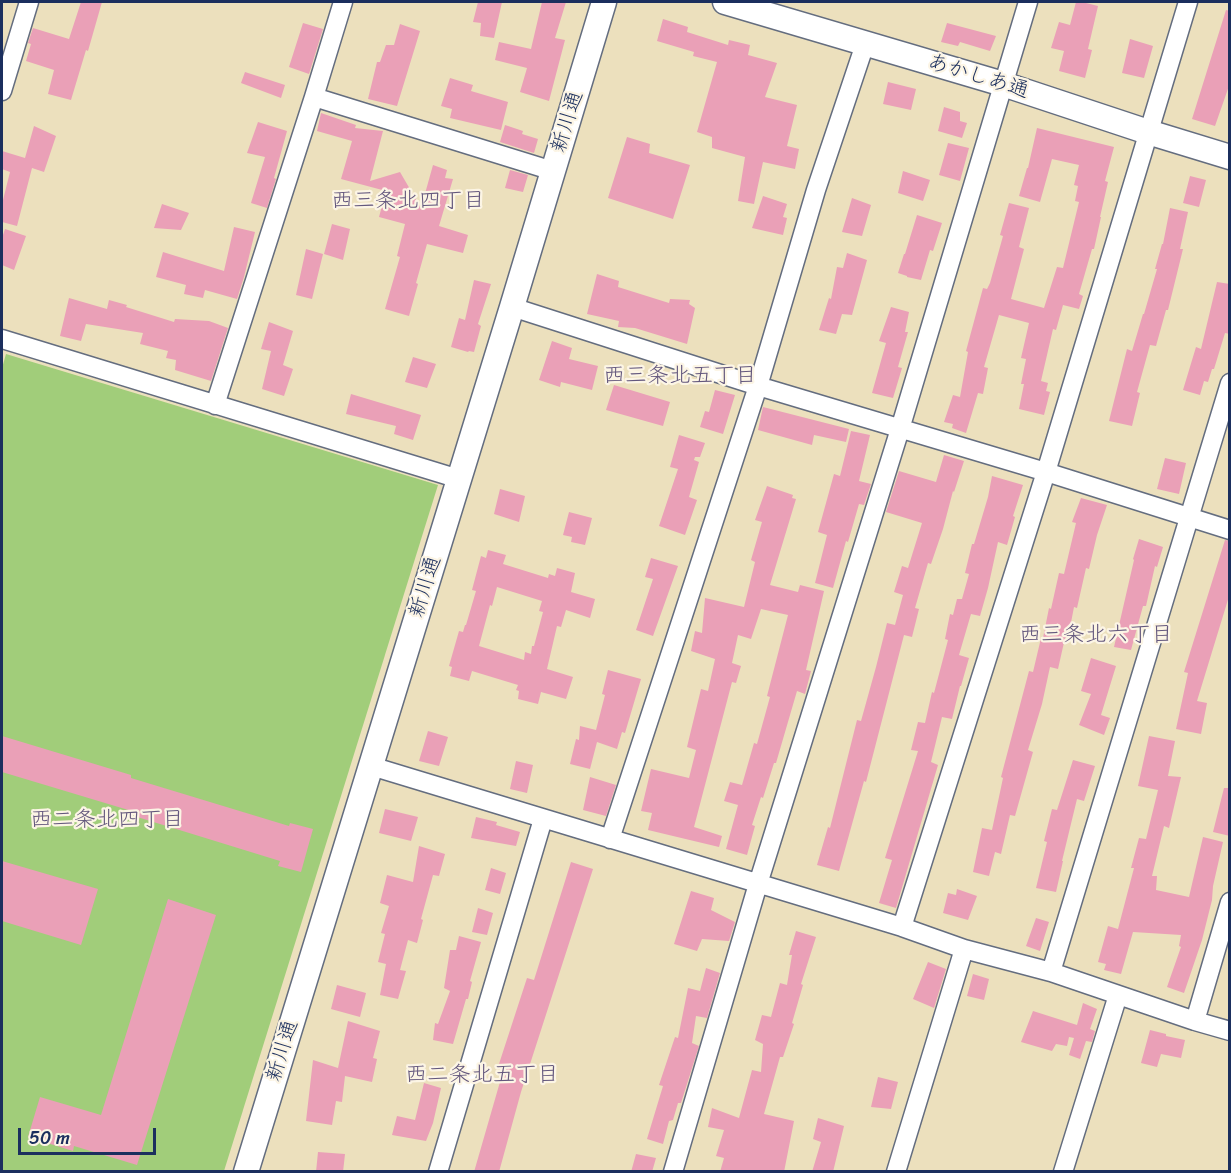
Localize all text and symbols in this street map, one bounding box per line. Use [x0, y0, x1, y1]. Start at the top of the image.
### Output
street label: あかしあ通 [924, 50, 1032, 104]
street label: 新川通 [547, 88, 589, 156]
district label: 西三条北四丁目 [331, 188, 485, 214]
district label: 西三条北五丁目 [603, 363, 757, 389]
street label: 新川通 [405, 553, 447, 621]
district label: 西三条北六丁目 [1019, 622, 1173, 648]
district label: 西二条北四丁目 [30, 807, 184, 833]
street label: 新川通 [262, 1017, 304, 1085]
district label: 西二条北五丁目 [405, 1062, 559, 1088]
scale bar [21, 1116, 159, 1154]
text: 50 m [29, 1122, 70, 1154]

